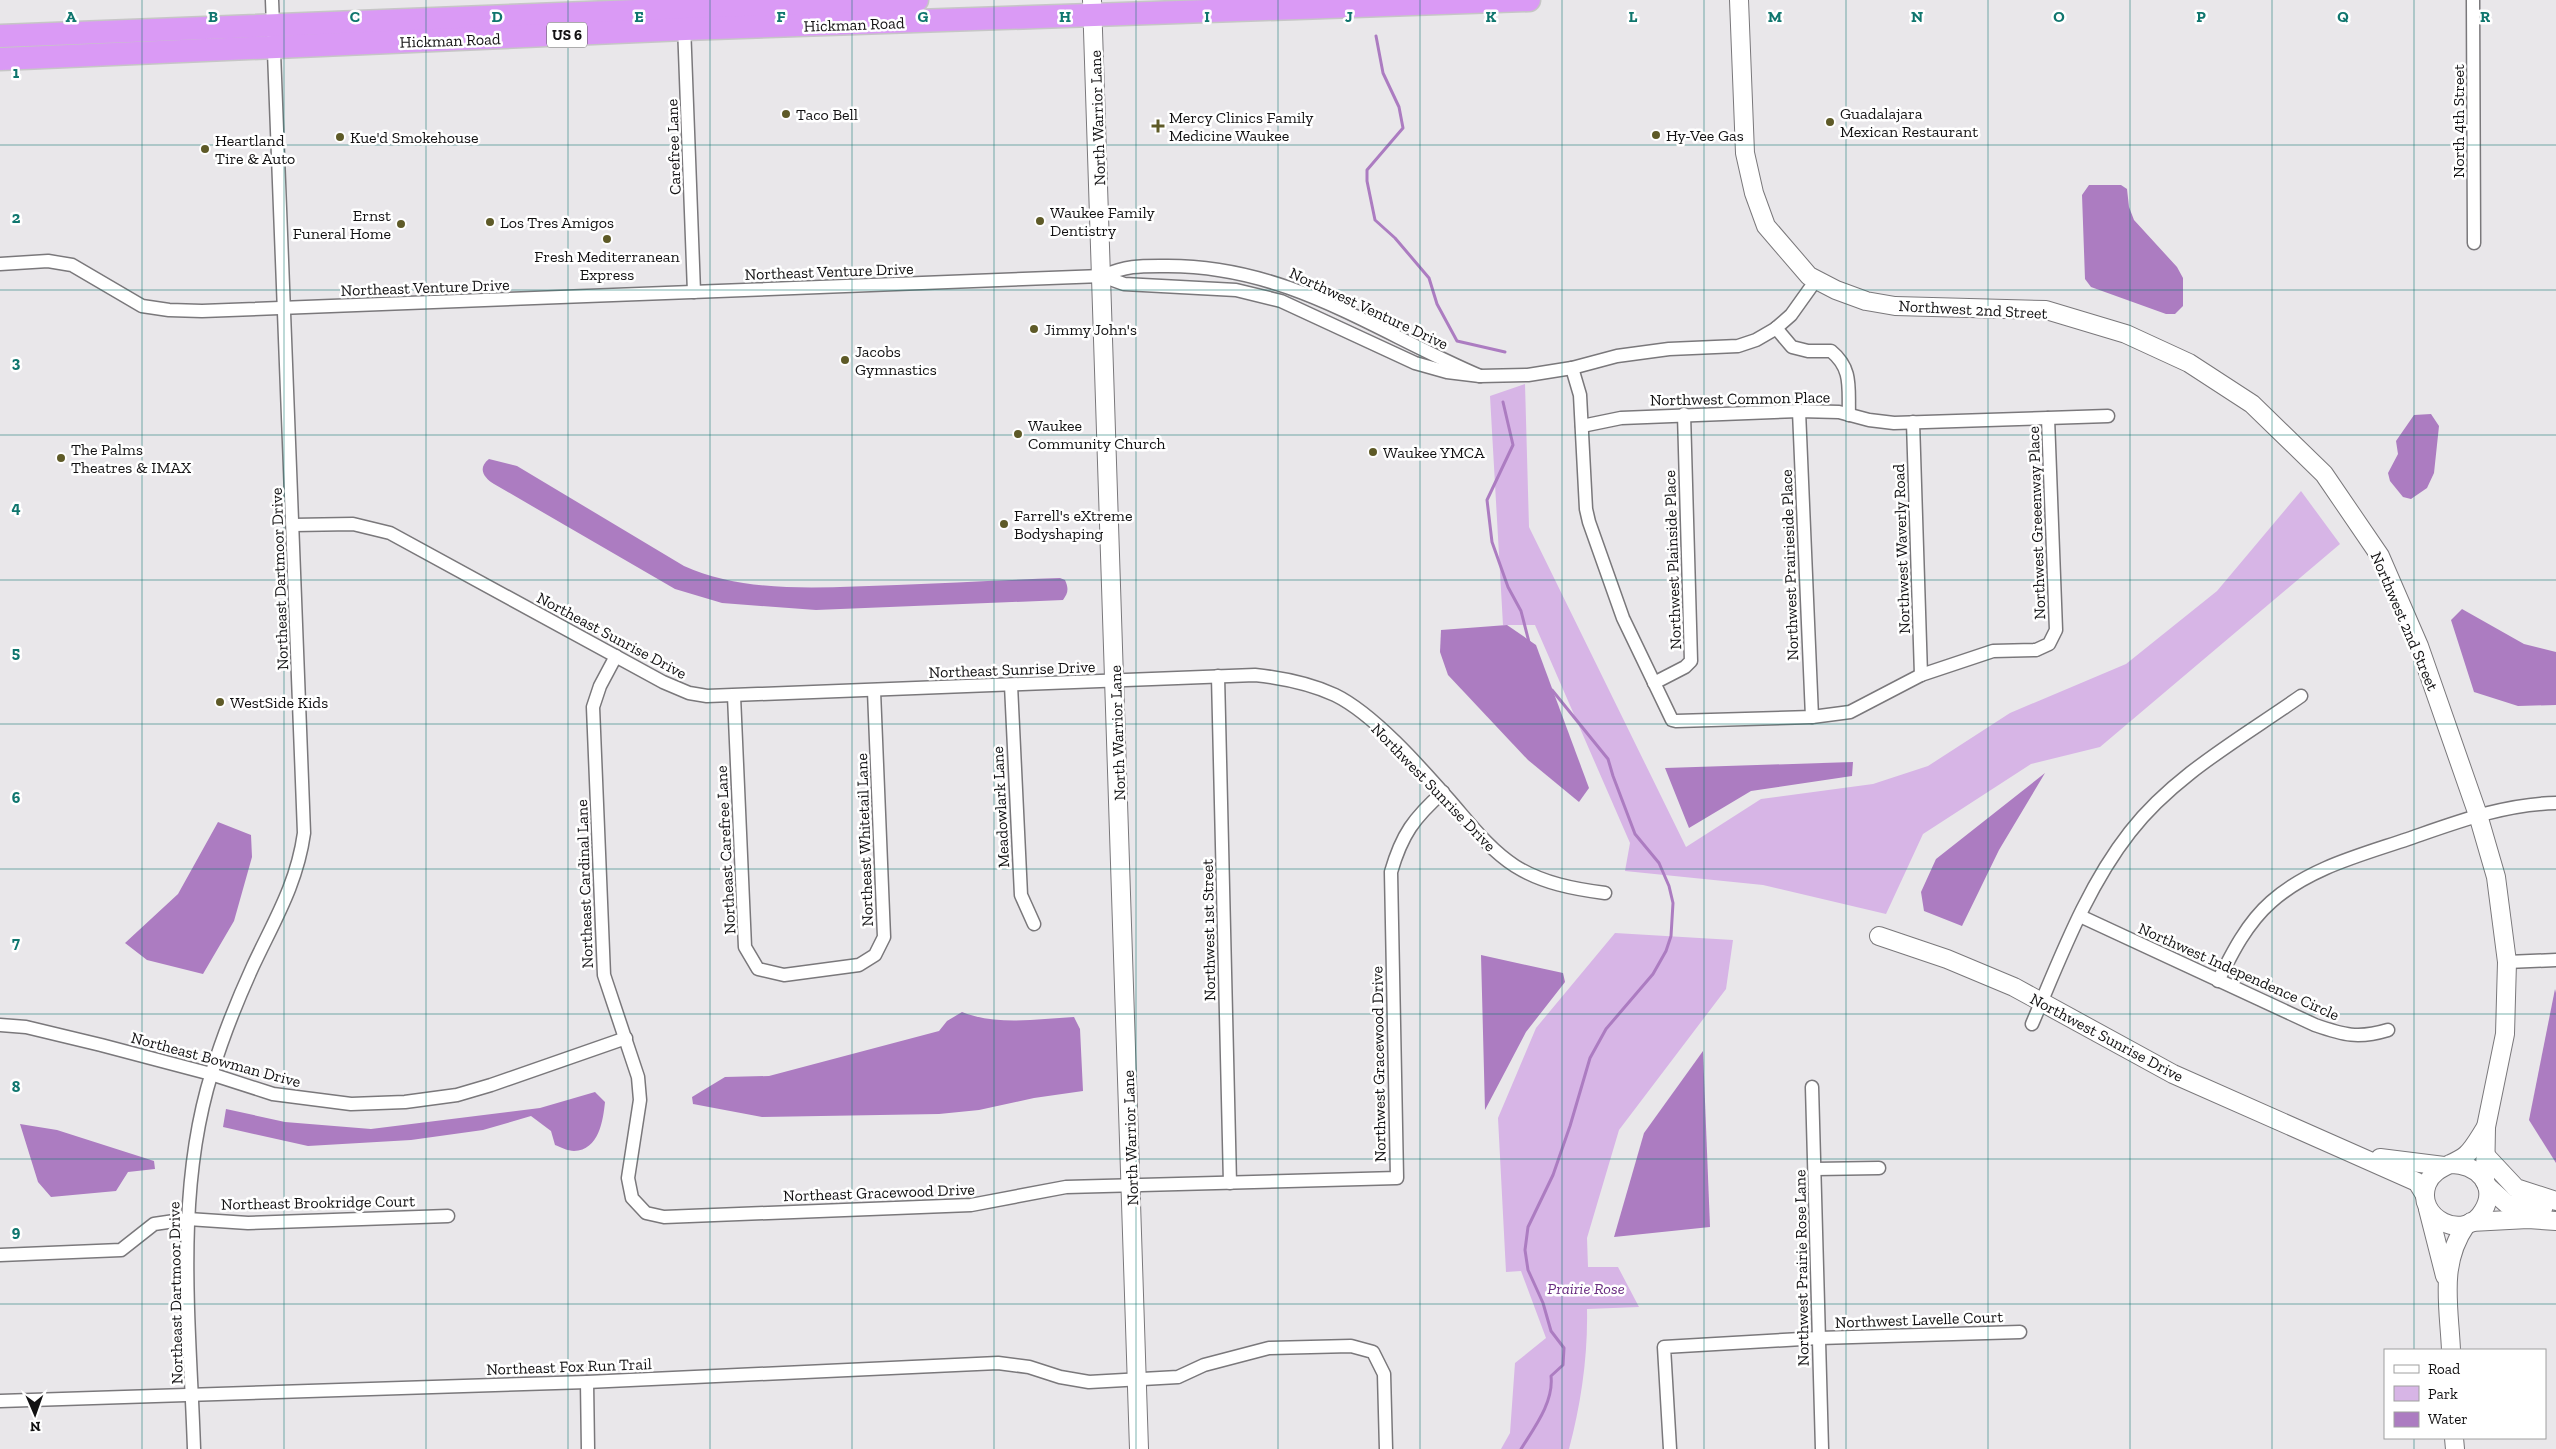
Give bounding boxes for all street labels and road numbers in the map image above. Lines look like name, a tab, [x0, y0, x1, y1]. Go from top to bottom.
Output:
street label: Hickman Road	[803, 13, 905, 36]
road number: US 6	[547, 22, 587, 48]
street label: Hickman Road	[399, 29, 501, 52]
street label: North Warrior Lane	[1086, 50, 1109, 186]
street label: North 4th Street	[2449, 64, 2468, 178]
street label: Carefree Lane	[662, 99, 685, 195]
street label: Northeast Venture Drive	[744, 259, 914, 284]
street label: Northwest Venture Drive	[1286, 263, 1451, 354]
street label: Northeast Venture Drive	[340, 275, 510, 300]
street label: Northwest 2nd Street	[1898, 296, 2048, 323]
street label: Northwest Common Place	[1650, 387, 1830, 410]
street label: Northwest Greeenway Place	[2024, 426, 2049, 620]
street label: Northwest Waverly Road	[1889, 463, 1914, 634]
street label: Northwest Prairieside Place	[1777, 469, 1802, 661]
street label: Northwest Plainside Place	[1660, 470, 1685, 650]
street label: Northeast Dartmoor Drive	[267, 487, 292, 671]
street label: Northwest 2nd Street	[2367, 549, 2442, 694]
street label: Northeast Sunrise Drive	[534, 588, 690, 683]
street label: Northeast Sunrise Drive	[928, 657, 1096, 682]
street label: North Warrior Lane	[1106, 665, 1129, 801]
street label: Northwest Sunrise Drive	[1367, 719, 1500, 855]
street label: Meadowlark Lane	[988, 746, 1013, 868]
street label: Northeast Whitetail Lane	[852, 753, 877, 927]
street label: Northeast Carefree Lane	[712, 765, 739, 935]
street label: Northeast Cardinal Lane	[572, 799, 597, 969]
street label: Northwest 1st Street	[1198, 859, 1219, 1001]
street label: Northwest Independence Circle	[2135, 918, 2342, 1024]
street label: Northwest Gracewood Drive	[1367, 966, 1390, 1162]
street label: Northwest Sunrise Drive	[2027, 989, 2187, 1086]
street label: Northeast Bowman Drive	[129, 1028, 303, 1091]
street label: North Warrior Lane	[1119, 1070, 1142, 1206]
street label: Northwest Prairie Rose Lane	[1790, 1169, 1813, 1367]
street label: Northeast Gracewood Drive	[783, 1180, 975, 1205]
street label: Northeast Brookridge Court	[221, 1191, 415, 1214]
street label: Northeast Dartmoor Drive	[164, 1201, 187, 1384]
street label: Northwest Lavelle Court	[1834, 1307, 2004, 1332]
street label: Northeast Fox Run Trail	[486, 1354, 652, 1379]

